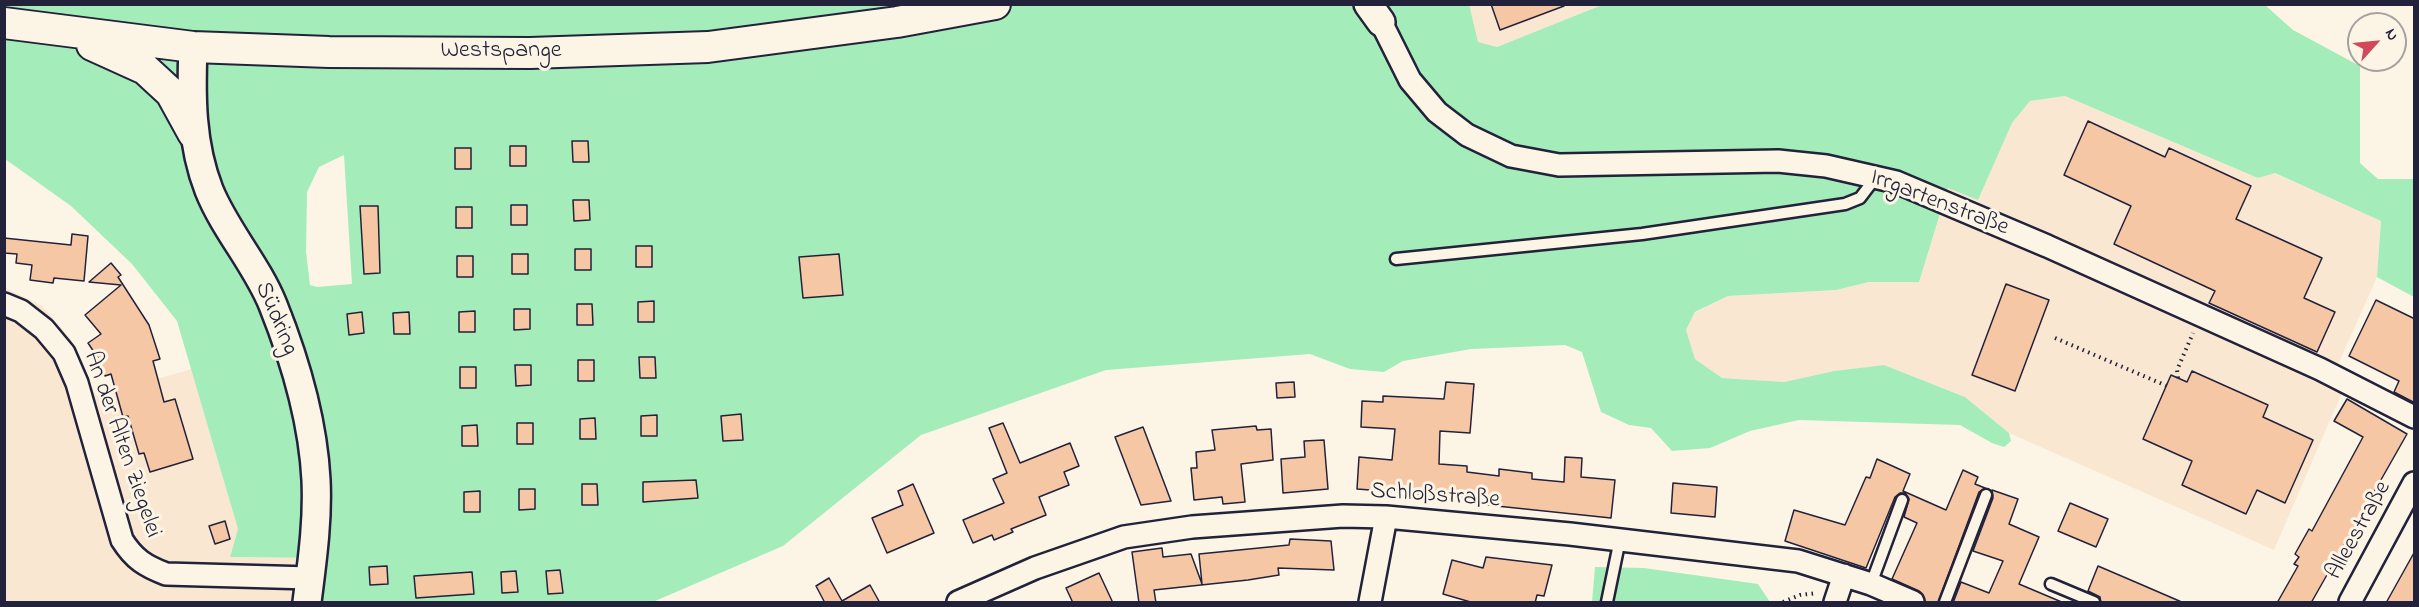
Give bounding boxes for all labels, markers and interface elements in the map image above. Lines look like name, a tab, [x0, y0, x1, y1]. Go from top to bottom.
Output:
north arrow	[2347, 12, 2407, 72]
text: N	[2378, 24, 2404, 45]
street label: Westspange	[440, 38, 562, 66]
street label: Irrgartenstraße	[1866, 164, 2012, 244]
street label: Südring	[247, 278, 303, 360]
street label: An der Alten Ziegelei	[76, 348, 166, 542]
street label: Alleestraße	[2321, 477, 2399, 585]
street label: Schloßstraße	[1369, 478, 1501, 516]

